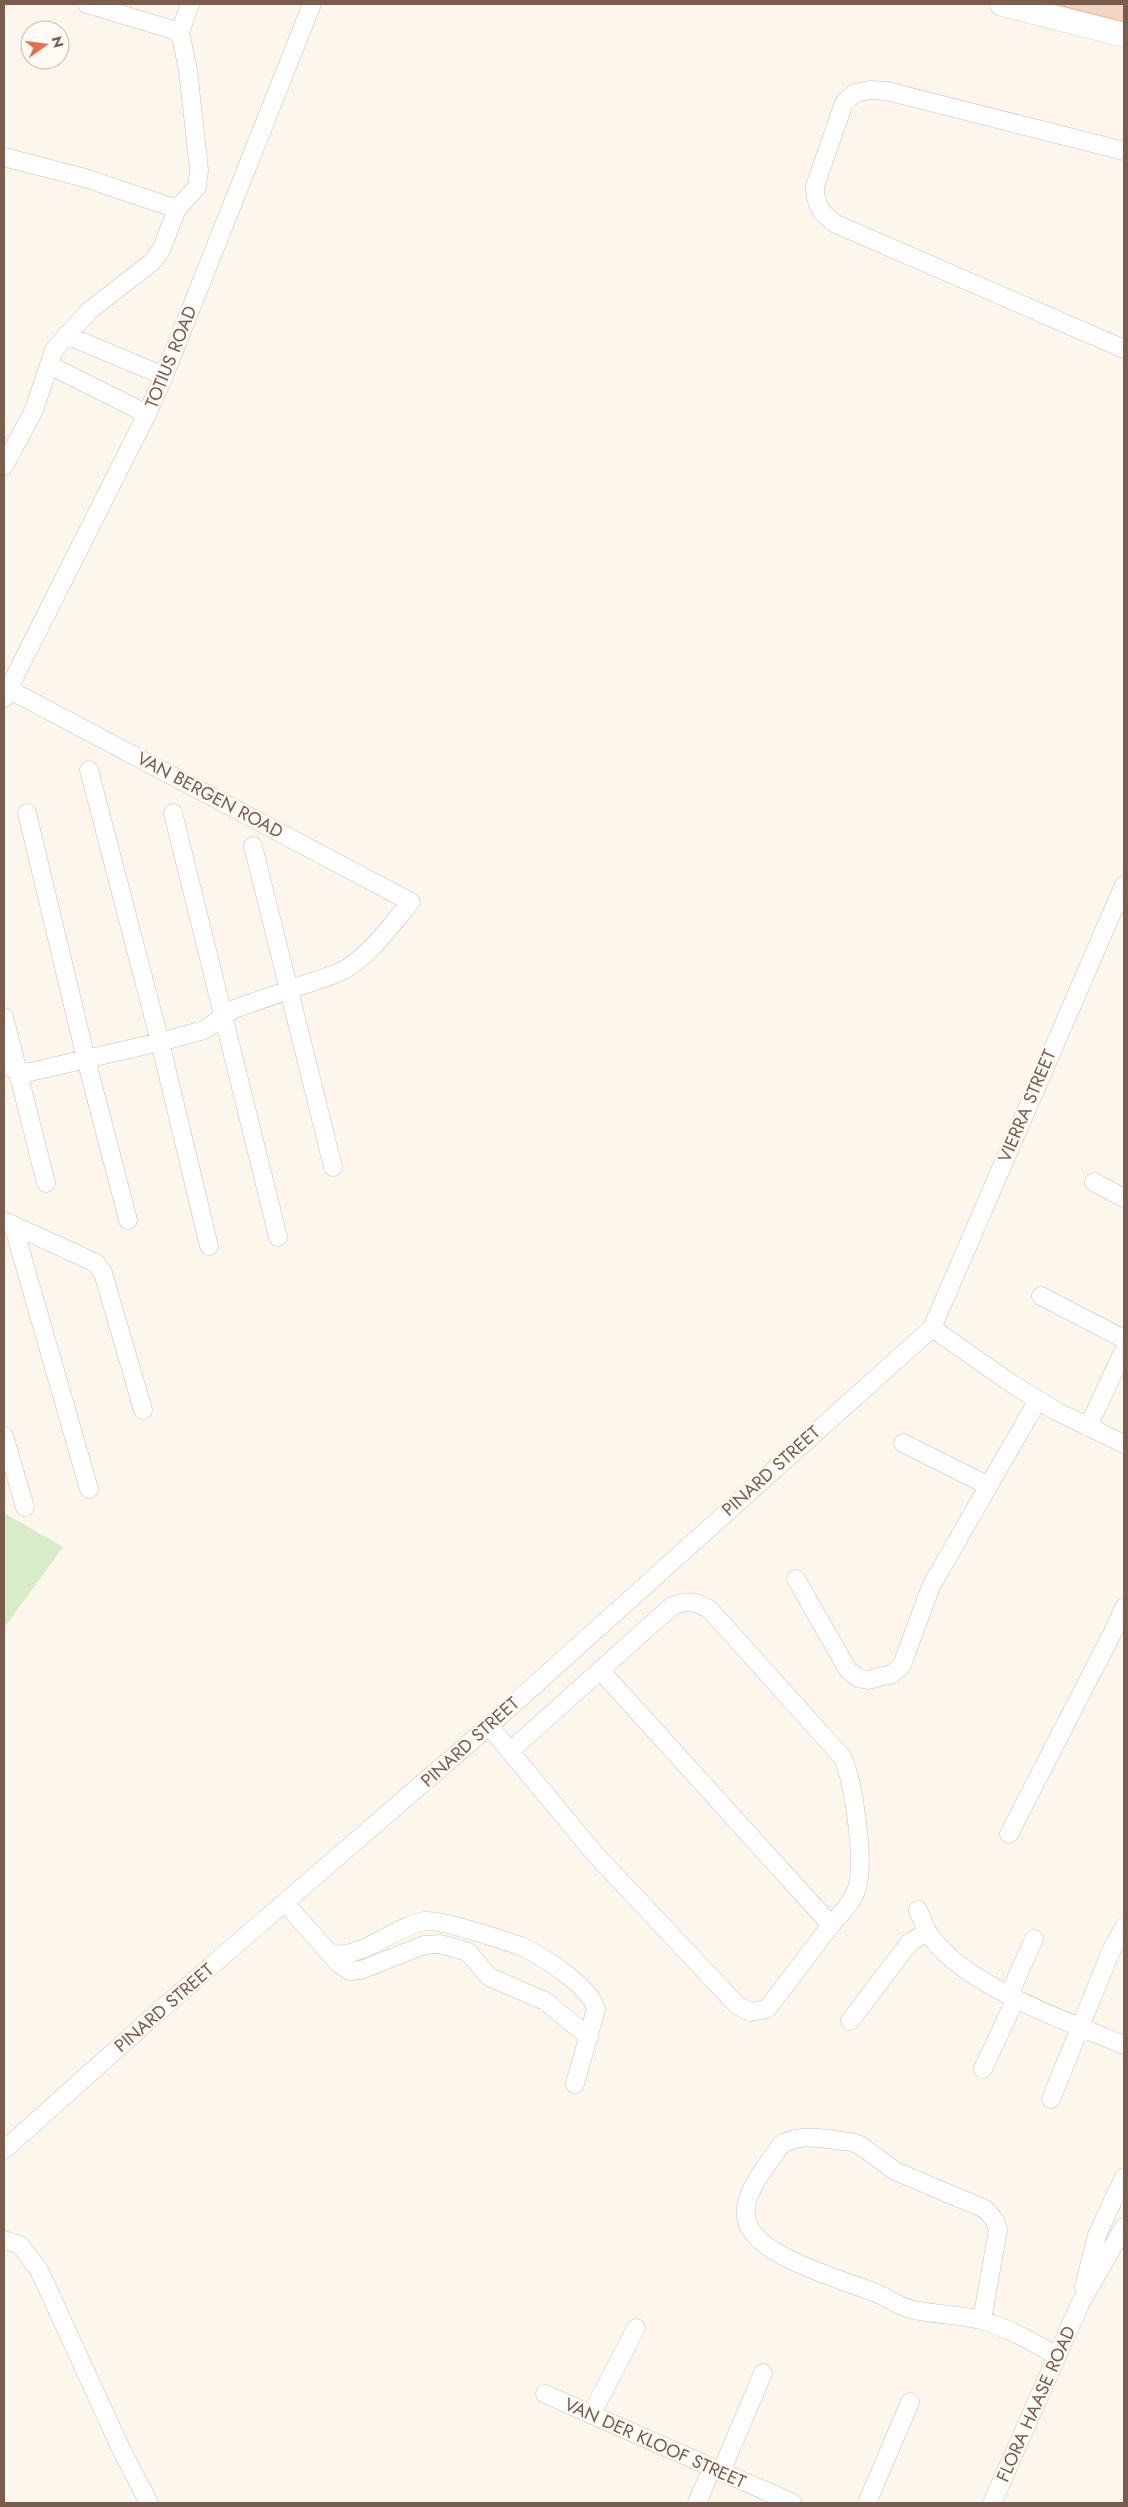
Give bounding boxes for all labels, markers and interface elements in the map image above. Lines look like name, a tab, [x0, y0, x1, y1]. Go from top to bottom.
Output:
north arrow	[20, 20, 70, 70]
text: N	[47, 34, 69, 50]
street label: TOTIUS ROAD	[139, 302, 203, 412]
street label: VAN BERGEN ROAD	[132, 745, 288, 845]
street label: VIERRA STREET	[992, 1045, 1063, 1166]
street label: PINARD STREET	[716, 1419, 826, 1522]
street label: PINARD STREET	[415, 1690, 525, 1793]
street label: PINARD STREET	[109, 1957, 220, 2059]
street label: FLORA HAASE ROAD	[990, 2322, 1082, 2486]
street label: VAN DER KLOOF STREET	[560, 2391, 750, 2495]

